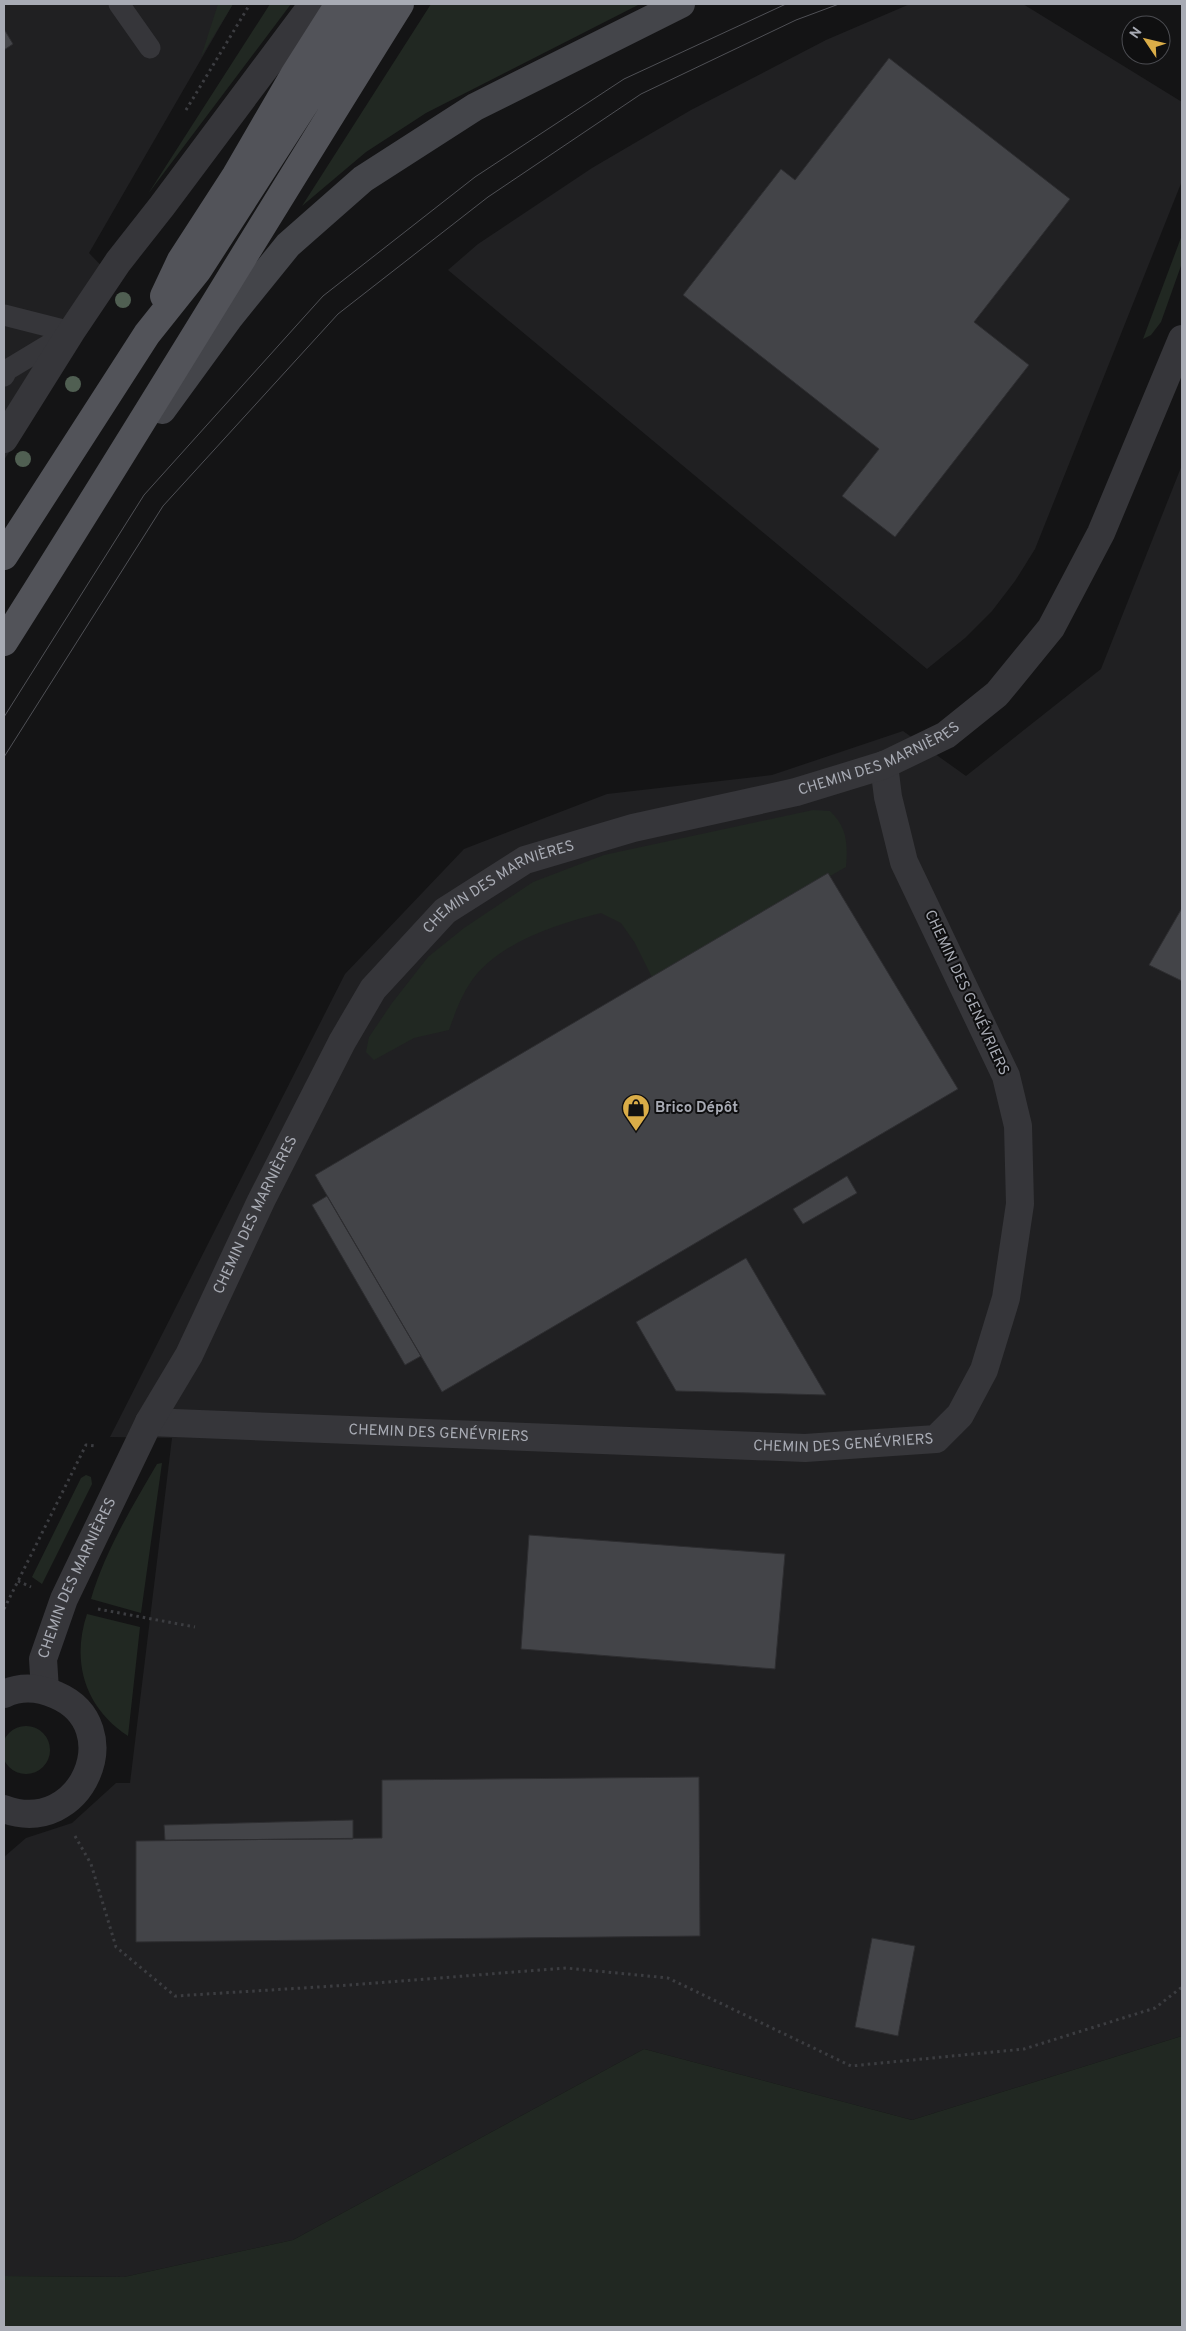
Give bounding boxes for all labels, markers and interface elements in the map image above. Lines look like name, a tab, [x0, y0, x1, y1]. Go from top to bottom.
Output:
north arrow	[1121, 15, 1171, 65]
text: N	[1127, 24, 1146, 42]
street label: CHEMIN DES MARNIÈRES	[796, 718, 964, 800]
street label: CHEMIN DES MARNIÈRES	[419, 836, 577, 938]
street label: CHEMIN DES GENÉVRIERS	[919, 907, 1014, 1079]
shop icon: Brico Dépôt	[621, 1093, 651, 1132]
place label: Brico Dépôt	[655, 1099, 738, 1118]
street label: CHEMIN DES MARNIÈRES	[209, 1133, 302, 1297]
street label: CHEMIN DES GENÉVRIERS	[348, 1420, 529, 1447]
street label: CHEMIN DES GENÉVRIERS	[753, 1430, 934, 1458]
street label: CHEMIN DES MARNIÈRES	[34, 1495, 121, 1661]

